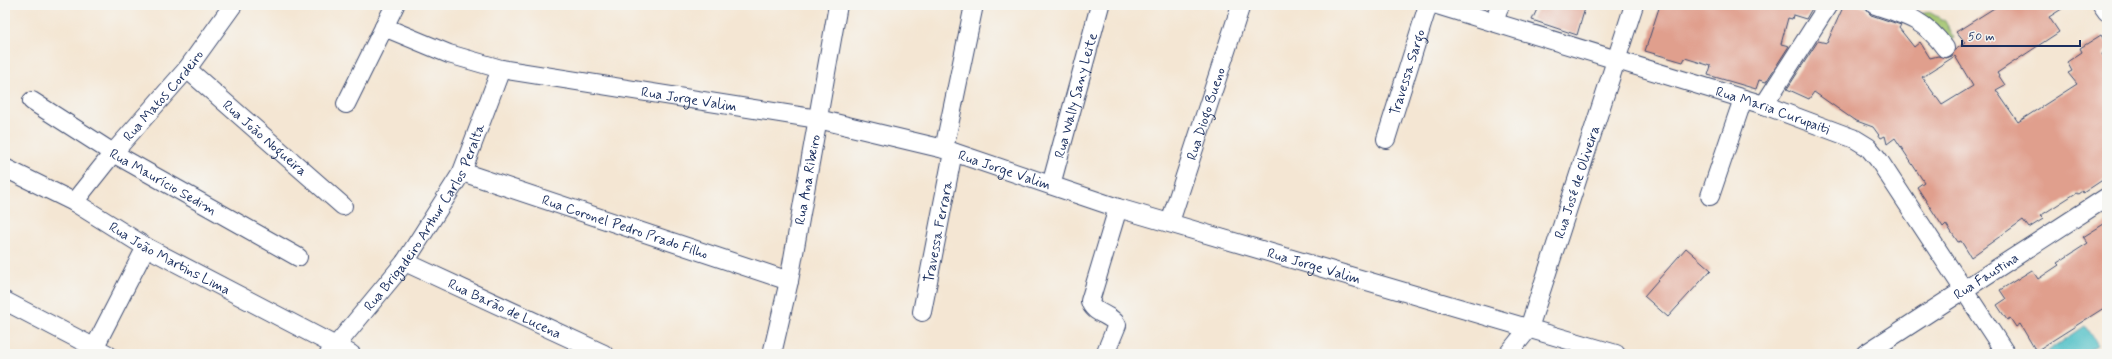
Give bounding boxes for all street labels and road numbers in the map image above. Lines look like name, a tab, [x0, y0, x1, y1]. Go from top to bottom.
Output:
street label: Travessa Sargo	[1386, 27, 1430, 118]
street label: Rua Wally Sany Leite	[1051, 31, 1102, 160]
street label: Rua Matos Cordeiro	[120, 47, 208, 145]
street label: Rua Diogo Bueno	[1183, 65, 1230, 163]
street label: Rua Jorge Valim	[640, 83, 738, 116]
street label: Rua Maria Curupaiti	[1713, 83, 1832, 139]
street label: Rua João Nogueira	[218, 96, 310, 180]
street label: Rua Brigadeiro Arthur Carlos Peralta	[360, 121, 490, 315]
street label: Rua José de Oliveira	[1551, 123, 1604, 241]
street label: Rua Ana Ribeiro	[791, 133, 825, 226]
street label: Rua Maurício Sedim	[106, 145, 220, 220]
street label: Rua Jorge Valim	[956, 146, 1053, 195]
street label: Travessa Ferrara	[920, 179, 957, 284]
street label: Rua Coronel Pedro Prado Filho	[539, 191, 710, 263]
street label: Rua João Martins Lima	[105, 218, 233, 299]
street label: Rua Jorge Valim	[1265, 244, 1363, 289]
street label: Rua Faustina	[1950, 249, 2022, 304]
street label: Rua Barão de Lucena	[445, 275, 564, 343]

